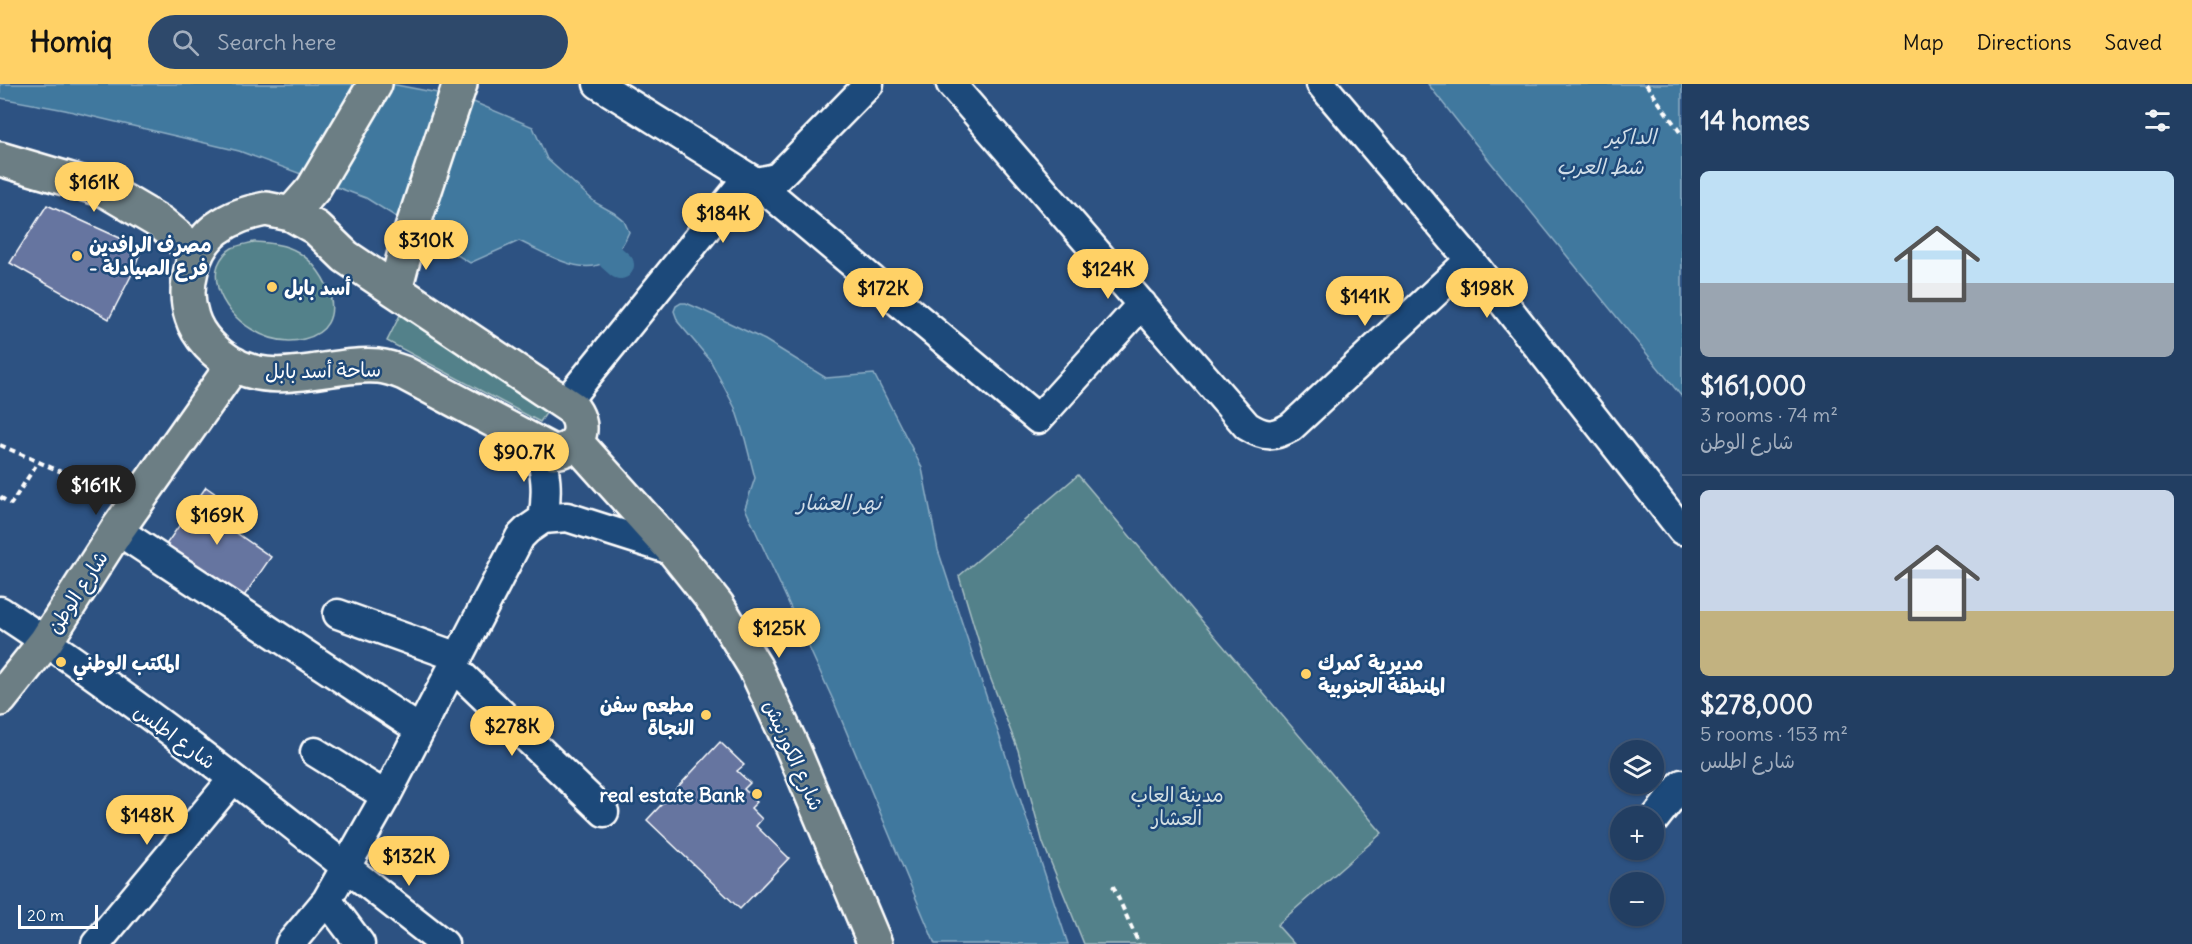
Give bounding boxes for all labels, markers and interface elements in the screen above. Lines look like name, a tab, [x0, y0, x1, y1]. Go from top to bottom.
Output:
search box	[148, 15, 568, 69]
text: Homiq	[30, 24, 112, 60]
icon: search	[169, 26, 202, 59]
text: Search here	[217, 28, 336, 56]
text: Map	[1903, 29, 1944, 56]
text: Directions	[1977, 29, 2071, 56]
text: Saved	[2104, 29, 2162, 56]
text: 14 homes	[1700, 104, 1810, 137]
icon: filters	[2141, 104, 2174, 137]
water label: الداكير	[1603, 123, 1659, 150]
water label: شط العرب	[1557, 153, 1644, 180]
pin: $161K	[52, 162, 136, 213]
text: $161K	[69, 169, 119, 194]
pin: $184K	[681, 193, 765, 244]
text: $184K	[696, 200, 750, 225]
icon: home	[1883, 210, 1991, 318]
pin: $310K	[384, 220, 468, 271]
text: $310K	[398, 227, 454, 252]
place label: مصرف الرافدين - فرع الصيادلة	[89, 232, 212, 282]
marker: مصرف الرافدين - فرع الصيادلة	[70, 249, 84, 263]
pin: $124K	[1066, 249, 1150, 300]
text: $124K	[1081, 256, 1135, 281]
pin: $172K	[841, 268, 925, 319]
pin: $198K	[1445, 268, 1529, 319]
place label: أسد بابل	[284, 275, 351, 301]
text: $172K	[857, 275, 909, 300]
text: $198K	[1460, 275, 1514, 300]
pin: $141K	[1323, 276, 1407, 327]
marker: أسد بابل	[265, 280, 279, 294]
text: $141K	[1340, 283, 1390, 308]
street label: ساحة أسد بابل	[265, 356, 381, 384]
text: $161,000	[1700, 369, 1806, 402]
text: 3 rooms · 74 m²	[1700, 402, 1838, 427]
text: شارع الوطن	[1700, 429, 1793, 454]
pin: $90.7K	[475, 432, 573, 483]
text: $90.7K	[493, 439, 555, 464]
pin: $161K	[54, 465, 138, 516]
text: $161K	[71, 472, 121, 497]
water label: نهر العشار	[794, 489, 883, 516]
pin: $169K	[175, 495, 259, 546]
text: $169K	[190, 502, 244, 527]
icon: home	[1883, 529, 1991, 637]
street label: شارع الوطن	[41, 546, 115, 639]
pin: $125K	[737, 608, 821, 659]
text: $125K	[752, 615, 806, 640]
place label: المكتب الوطني	[73, 650, 180, 681]
place label: مديرية كمرك المنطقة الجنوبية	[1318, 650, 1445, 699]
marker: المكتب الوطني	[54, 655, 68, 669]
marker: مديرية كمرك المنطقة الجنوبية	[1299, 667, 1313, 681]
text: $278,000	[1700, 688, 1813, 721]
place label: مطعم سفن النجاة	[600, 692, 694, 740]
street label: شارع الكورنيش	[757, 696, 829, 815]
street label: شارع اطلس	[128, 698, 221, 776]
pin: $278K	[470, 706, 554, 757]
marker: مطعم سفن النجاة	[699, 708, 713, 722]
text: $278K	[484, 713, 540, 738]
text: 5 rooms · 153 m²	[1700, 721, 1848, 746]
map controls	[1610, 740, 1664, 926]
button: layers	[1610, 740, 1664, 794]
text: شارع اطلس	[1700, 748, 1795, 773]
place label: real estate Bank	[600, 782, 745, 807]
park label: مدينة العاب العشار	[1130, 782, 1224, 830]
marker: real estate Bank	[750, 787, 764, 801]
pin: $148K	[105, 795, 189, 846]
text: $148K	[120, 802, 174, 827]
button: +	[1610, 806, 1664, 860]
pin: $132K	[367, 836, 451, 887]
text: $132K	[382, 843, 436, 868]
button: −	[1610, 872, 1664, 926]
scale bar	[18, 902, 98, 930]
text: 20 m	[27, 905, 64, 925]

